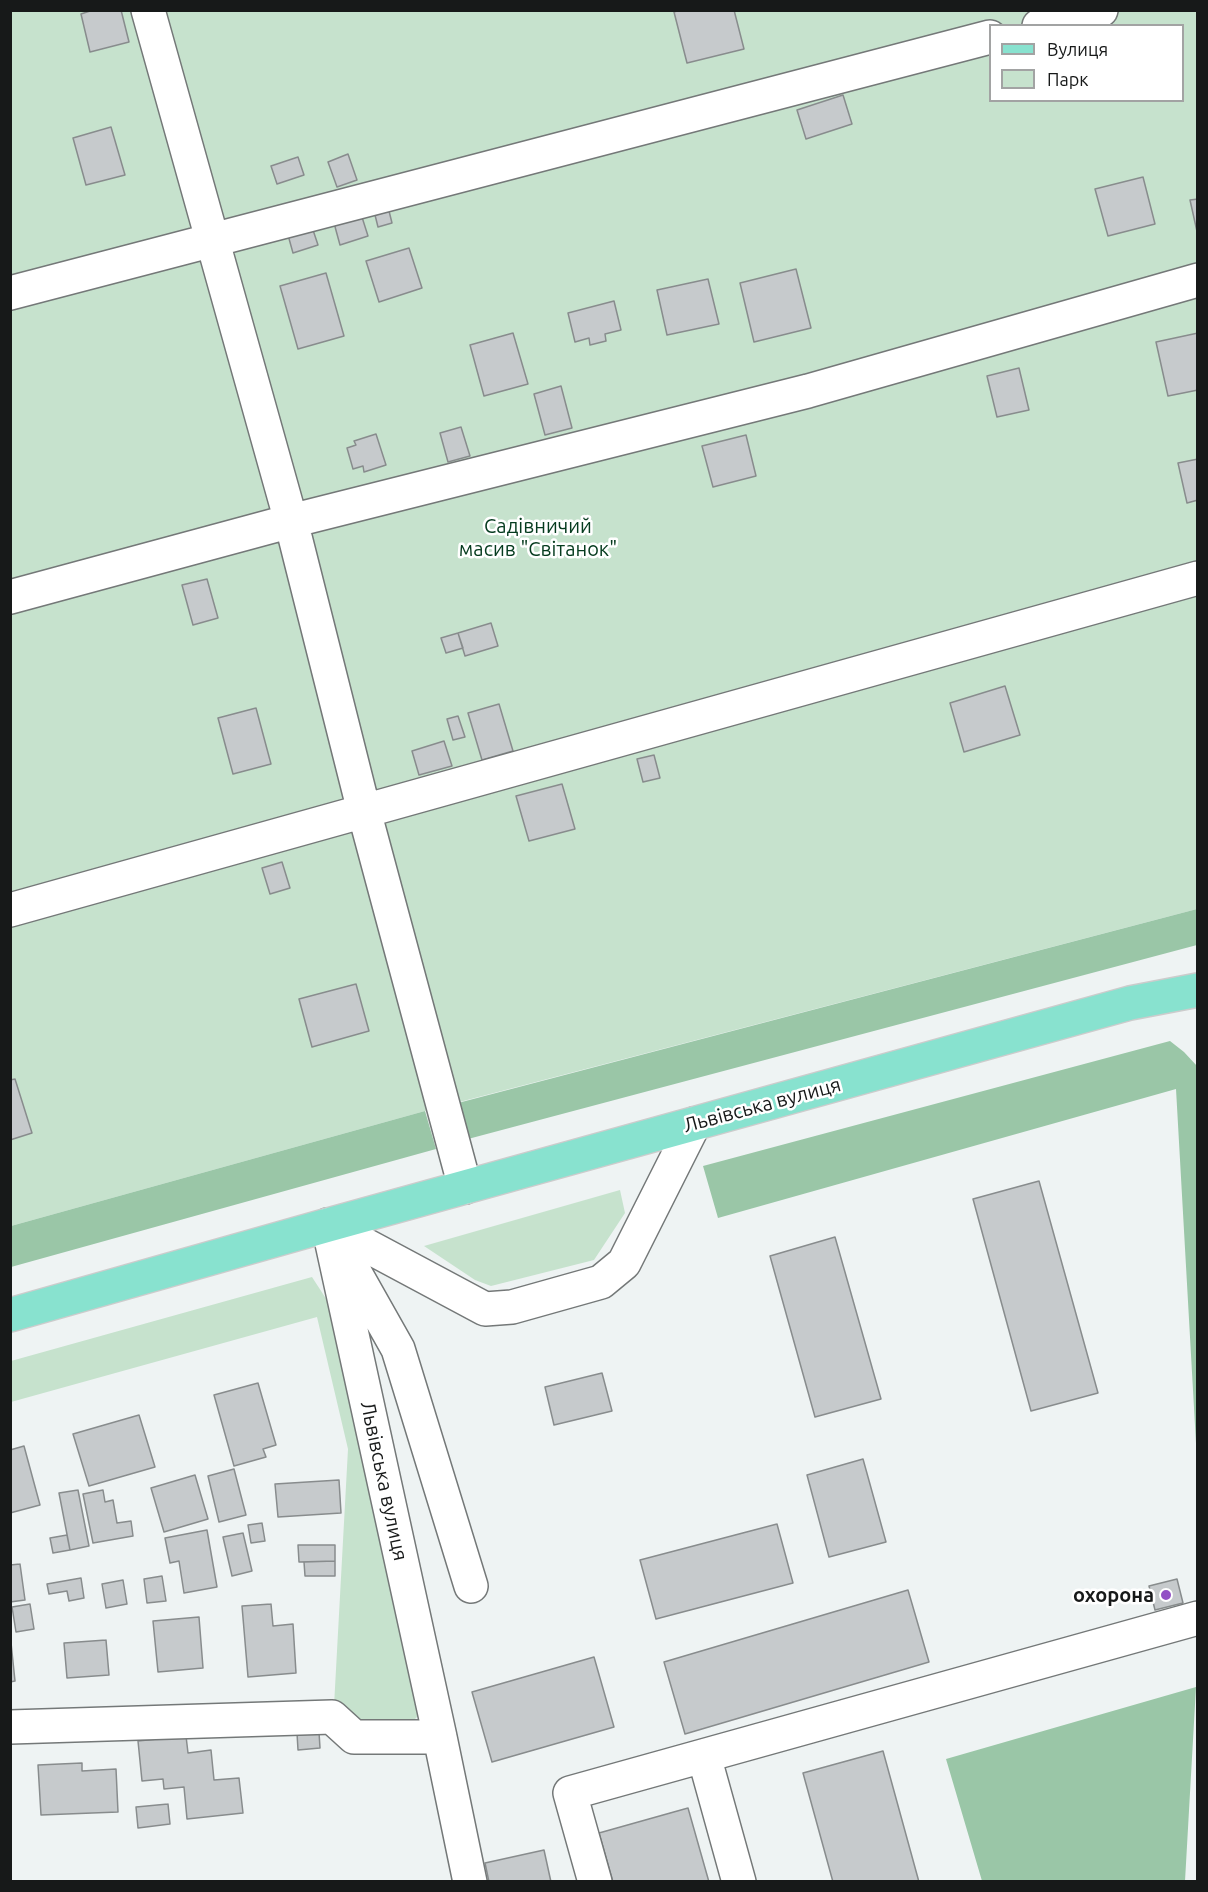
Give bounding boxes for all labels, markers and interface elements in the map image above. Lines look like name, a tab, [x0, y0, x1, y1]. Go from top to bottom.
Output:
legend	[989, 24, 1184, 102]
text: Вулиця	[1047, 39, 1108, 59]
text: Парк	[1047, 69, 1088, 89]
park label: Садівничий масив "Світанок"	[459, 514, 617, 561]
street label: Львівська вулиця	[681, 1072, 843, 1138]
street label: Львівська вулиця	[355, 1399, 413, 1563]
place label: охорона	[1073, 1583, 1154, 1607]
marker: охорона	[1159, 1588, 1173, 1602]

